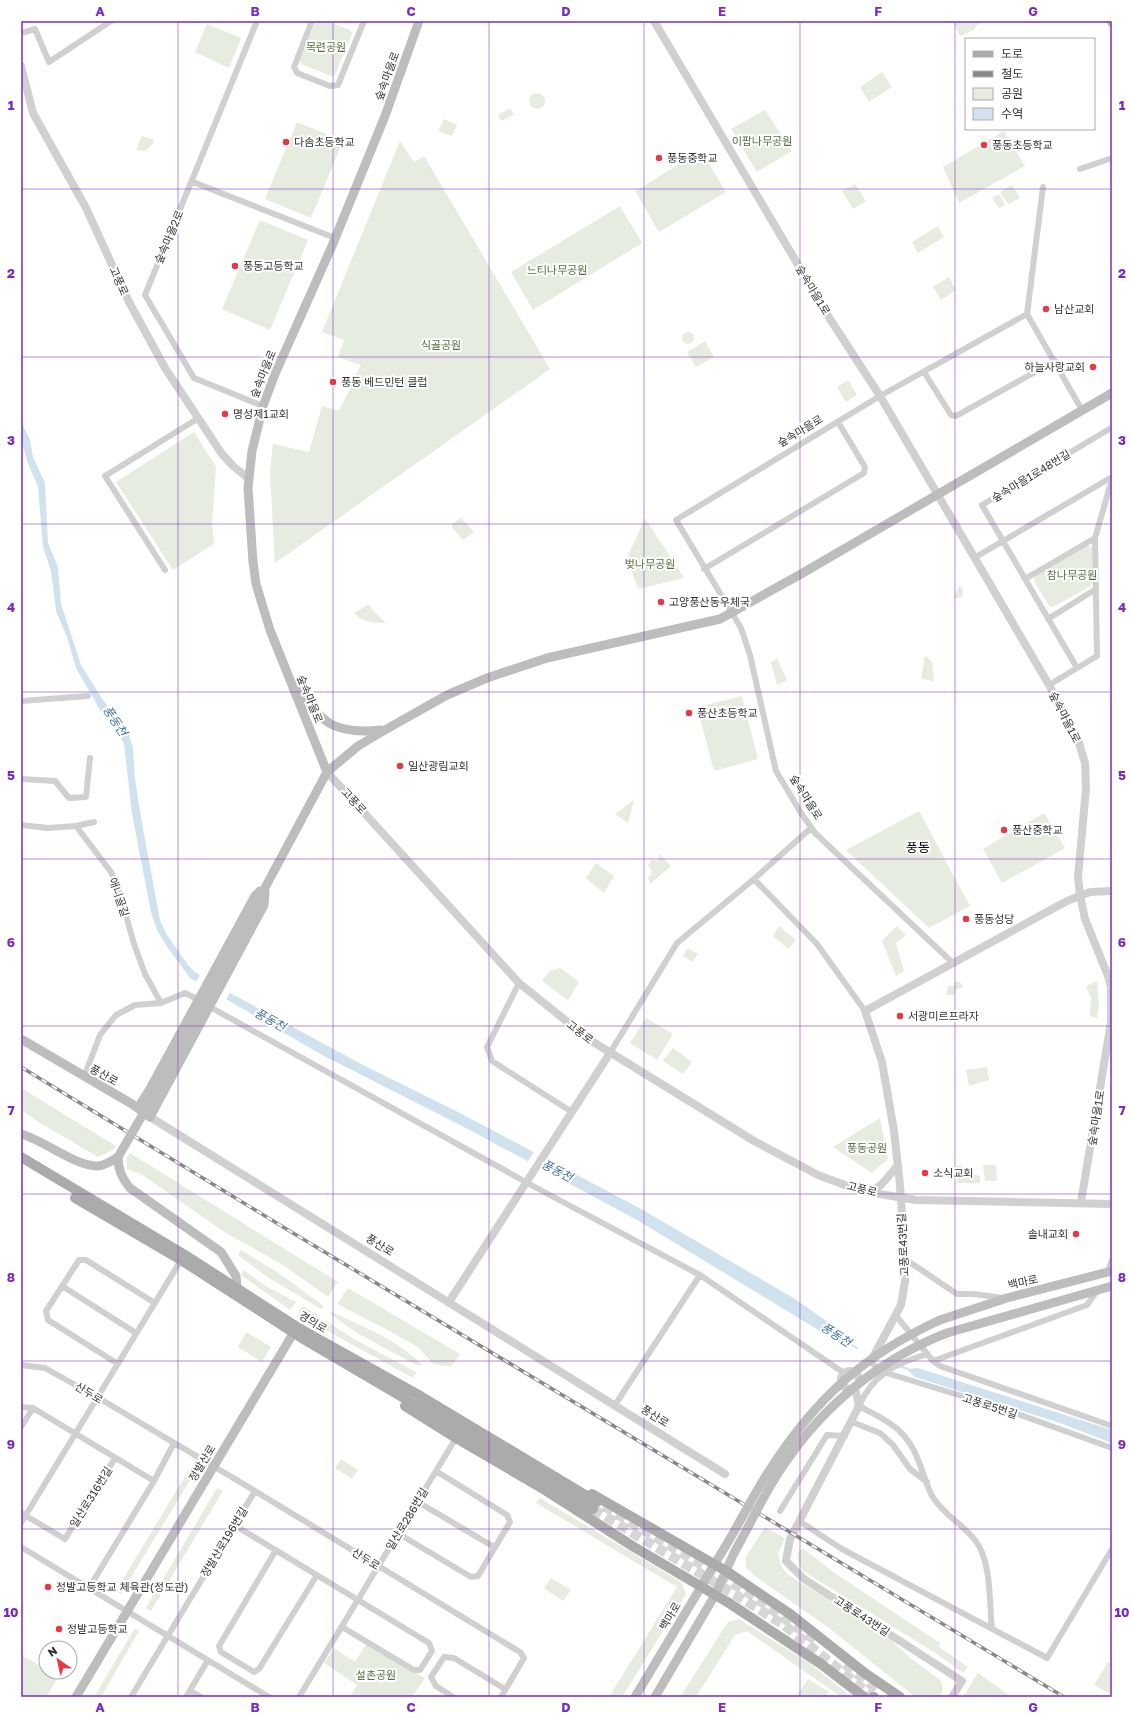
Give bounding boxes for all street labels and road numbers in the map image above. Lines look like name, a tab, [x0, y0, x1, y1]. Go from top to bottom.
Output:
street label: 숲속마을로	[372, 50, 401, 102]
street label: 숲속마을2로	[151, 208, 186, 266]
street label: 숲속마을1로	[793, 262, 833, 317]
street label: 고풍로	[107, 264, 132, 297]
street label: 숲속마을로	[247, 348, 278, 400]
street label: 숲속마을로	[775, 412, 825, 449]
street label: 숲속마을1로48번길	[989, 447, 1072, 504]
street label: 숲속마을로	[295, 673, 326, 725]
street label: 숲속마을1로	[1047, 689, 1084, 745]
street label: 숲속마을로	[788, 772, 825, 822]
street label: 고풍로	[339, 785, 369, 816]
street label: 애니골길	[107, 876, 132, 918]
street label: 고풍로	[564, 1017, 596, 1046]
street label: 풍산로	[88, 1062, 121, 1088]
street label: 숲속마을1로	[1085, 1089, 1106, 1147]
street label: 고풍로	[846, 1179, 878, 1198]
street label: 고풍로43번길	[894, 1213, 911, 1277]
street label: 풍산로	[364, 1231, 397, 1258]
street label: 백마로	[1007, 1272, 1039, 1291]
street label: 경의로	[297, 1308, 330, 1335]
street label: 산두로	[73, 1379, 106, 1406]
street label: 고풍로5번길	[961, 1391, 1019, 1421]
street label: 풍산로	[639, 1402, 672, 1429]
street label: 정발산로	[186, 1442, 218, 1483]
street label: 일산로316번길	[67, 1464, 114, 1529]
street label: 일산로286번길	[383, 1485, 430, 1552]
street label: 정발산로196번길	[198, 1504, 250, 1579]
street label: 산두로	[350, 1545, 383, 1572]
street label: 고풍로43번길	[832, 1593, 893, 1638]
street label: 백마로	[656, 1599, 683, 1632]

